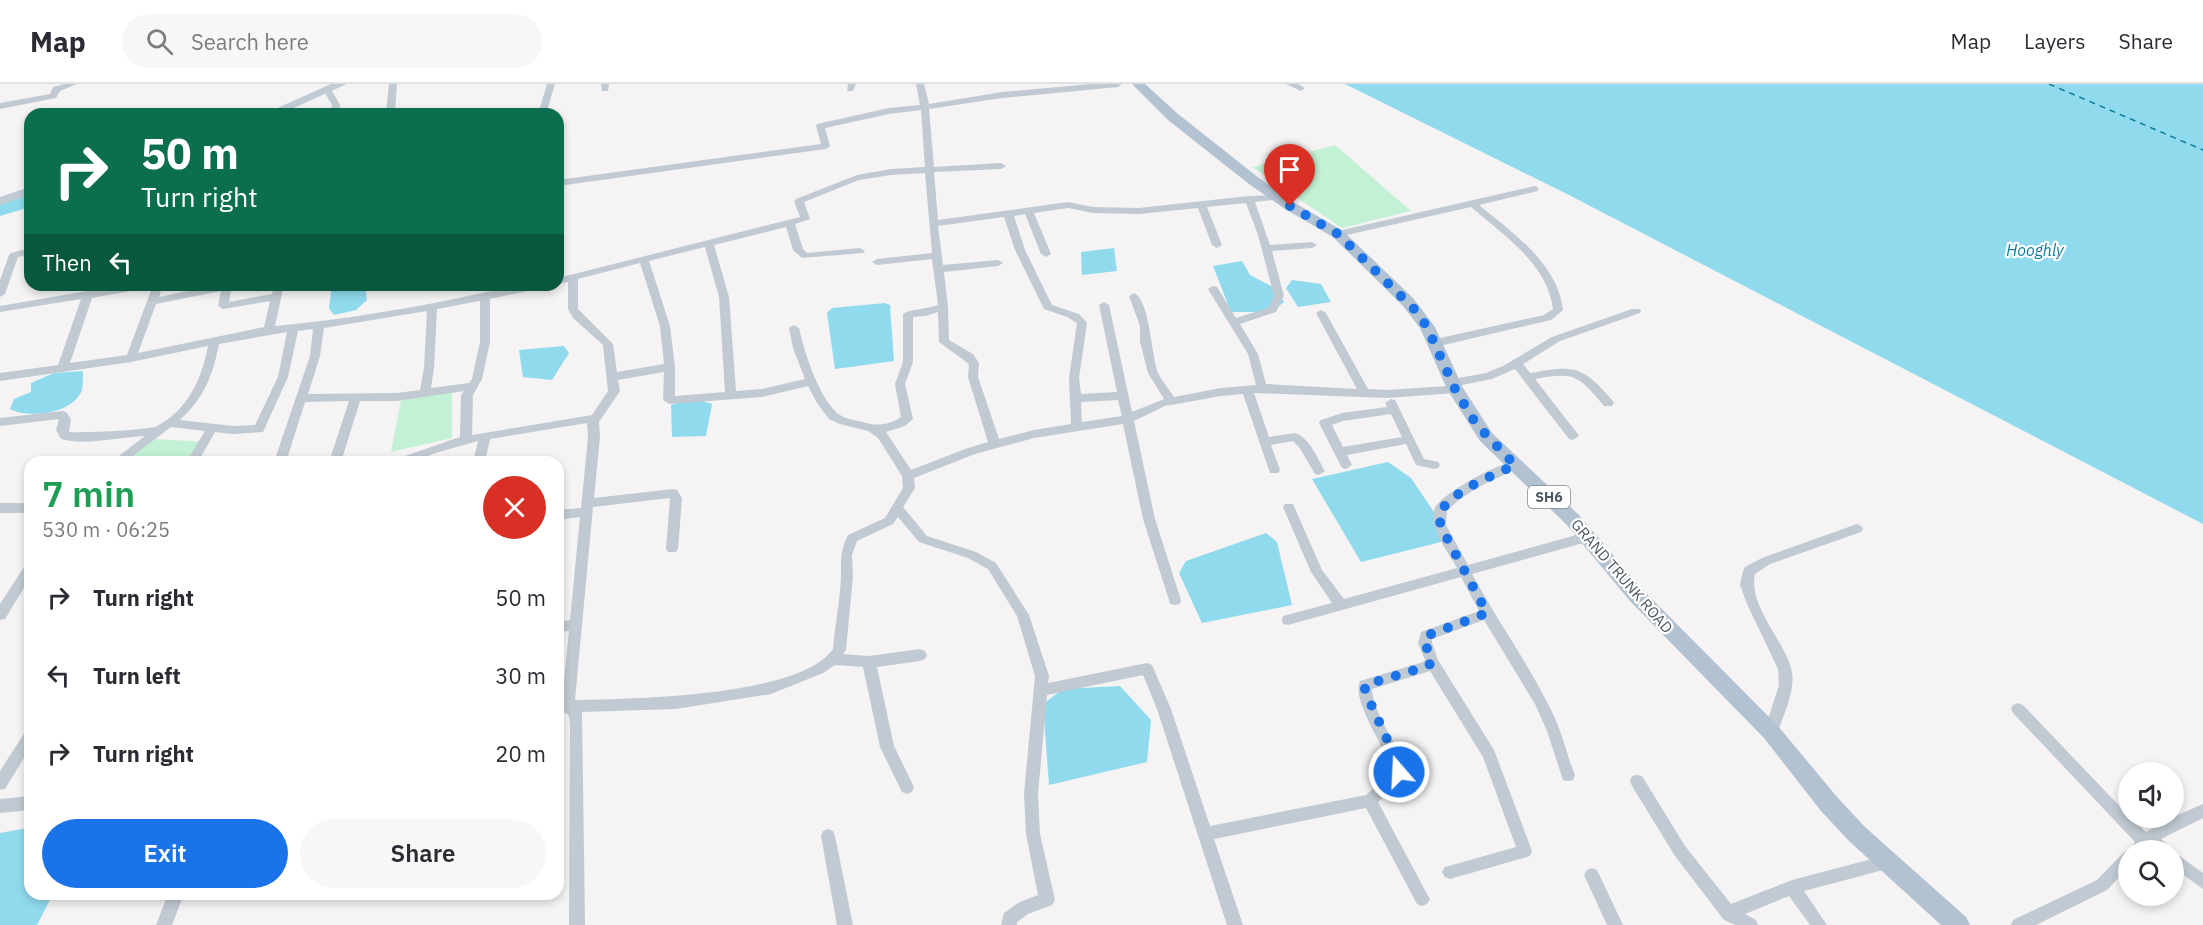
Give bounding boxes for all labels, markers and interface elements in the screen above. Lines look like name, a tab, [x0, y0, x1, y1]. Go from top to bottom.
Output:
search box	[122, 14, 542, 68]
text: Map	[30, 23, 86, 60]
icon: search	[143, 25, 176, 58]
text: Search here	[191, 27, 309, 56]
text: Map	[1951, 27, 1991, 55]
text: Layers	[2024, 27, 2086, 55]
text: Share	[2119, 27, 2173, 55]
text: 50 m	[141, 126, 239, 181]
icon: right	[42, 132, 120, 210]
pin	[1264, 144, 1315, 206]
icon: arrive	[1273, 153, 1306, 186]
text: Turn right	[141, 179, 258, 214]
water label: Hooghly	[2006, 240, 2065, 260]
icon: left	[104, 246, 137, 279]
text: Then	[42, 248, 92, 277]
text: 7 min	[42, 470, 135, 517]
button: close	[483, 476, 546, 539]
road number: SH6	[1528, 486, 1570, 508]
street label: GRAND TRUNK ROAD	[1567, 515, 1677, 637]
text: 530 m · 06:25	[42, 516, 170, 543]
icon: right	[42, 581, 75, 614]
text: Turn right	[93, 583, 194, 612]
text: 50 m	[495, 583, 546, 612]
icon: left	[42, 659, 75, 692]
text: Turn left	[93, 661, 181, 690]
text: 30 m	[495, 661, 546, 690]
icon: right	[42, 737, 75, 770]
text: Turn right	[93, 739, 194, 768]
text: 20 m	[495, 739, 546, 768]
position arrow	[1367, 740, 1431, 804]
map controls	[2118, 762, 2184, 906]
button: sound	[2118, 762, 2184, 828]
button: Exit	[42, 819, 288, 888]
button: Share	[300, 819, 546, 888]
button: search	[2118, 840, 2184, 906]

